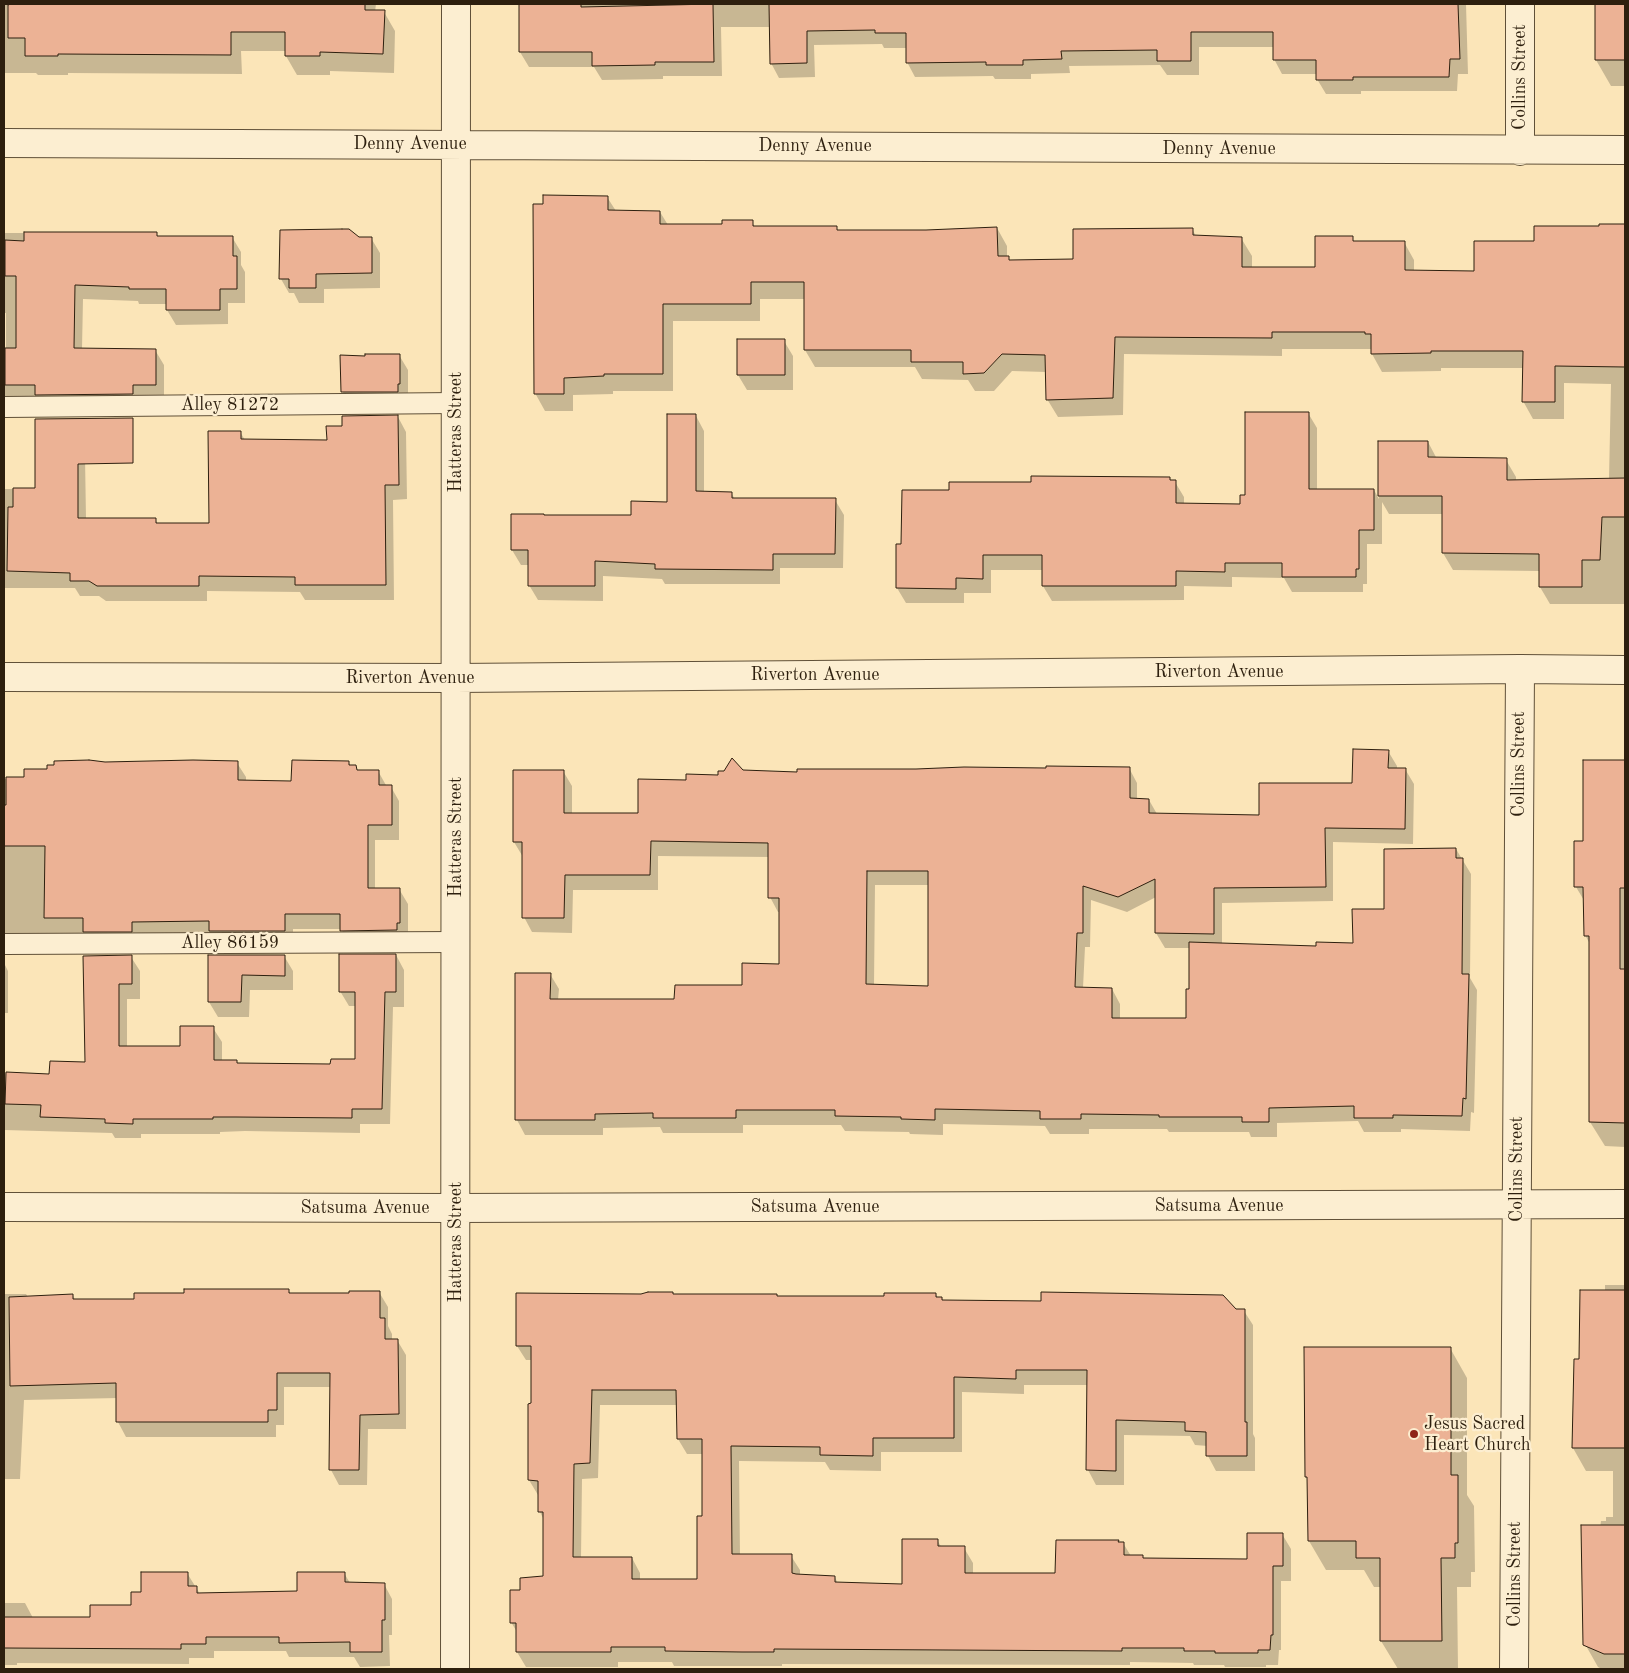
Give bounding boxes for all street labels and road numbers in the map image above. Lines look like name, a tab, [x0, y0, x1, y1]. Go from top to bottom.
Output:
street label: Collins Street	[1509, 24, 1531, 130]
street label: Denny Avenue	[353, 133, 467, 155]
street label: Denny Avenue	[758, 135, 872, 157]
street label: Denny Avenue	[1162, 138, 1276, 160]
street label: Hatteras Street	[445, 372, 467, 492]
street label: Alley 81272	[181, 394, 279, 416]
street label: Riverton Avenue	[1154, 661, 1284, 683]
street label: Riverton Avenue	[750, 664, 880, 686]
street label: Riverton Avenue	[345, 667, 475, 689]
street label: Collins Street	[1508, 711, 1530, 817]
street label: Hatteras Street	[445, 777, 467, 897]
street label: Alley 86159	[181, 932, 279, 954]
street label: Collins Street	[1506, 1116, 1528, 1222]
street label: Hatteras Street	[445, 1182, 467, 1302]
street label: Satsuma Avenue	[1154, 1195, 1284, 1217]
street label: Satsuma Avenue	[750, 1196, 880, 1218]
street label: Satsuma Avenue	[300, 1197, 430, 1219]
street label: Collins Street	[1504, 1521, 1526, 1627]

